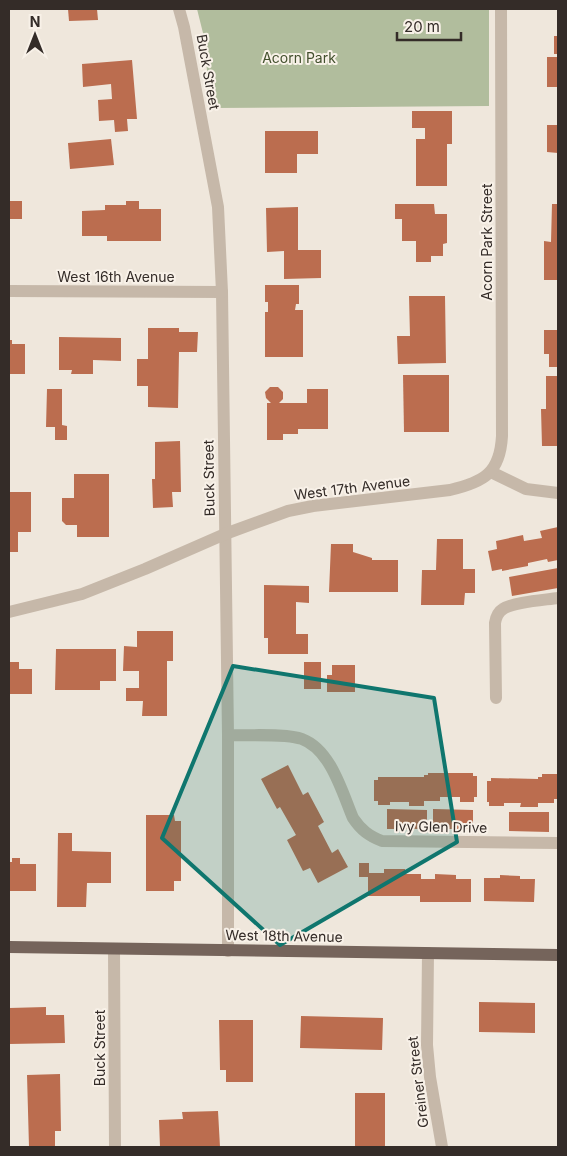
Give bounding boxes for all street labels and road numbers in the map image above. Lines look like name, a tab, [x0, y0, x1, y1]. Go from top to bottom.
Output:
street label: Buck Street	[193, 33, 224, 112]
street label: Acorn Park Street	[478, 183, 495, 301]
street label: West 16th Avenue	[57, 268, 175, 285]
street label: Buck Street	[199, 439, 218, 516]
street label: West 17th Avenue	[293, 472, 411, 503]
street label: Ivy Glen Drive	[395, 817, 487, 836]
street label: West 18th Avenue	[225, 926, 343, 945]
street label: Buck Street	[91, 1009, 108, 1086]
street label: Greiner Street	[403, 1035, 432, 1129]

